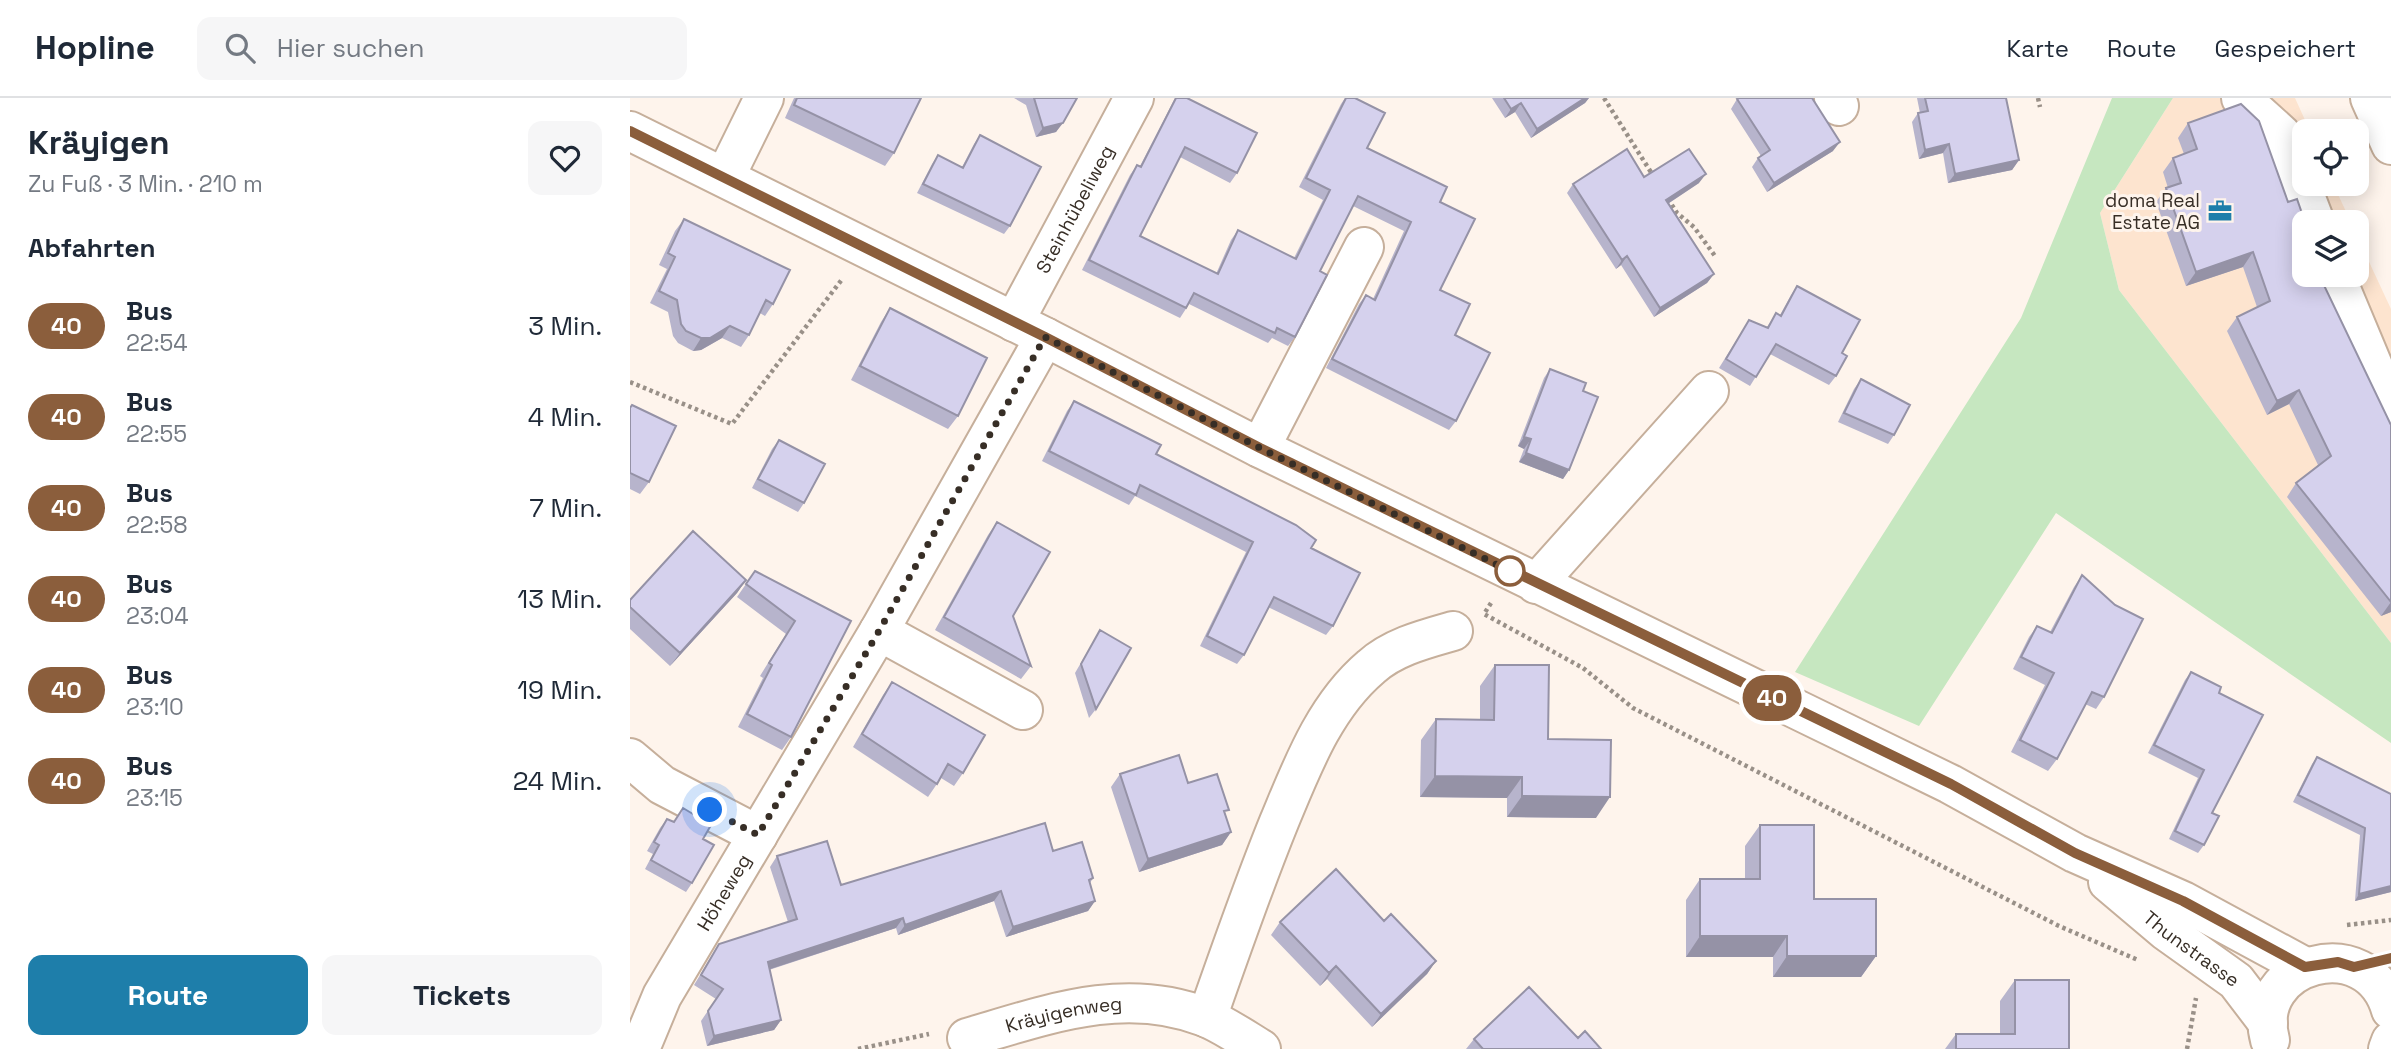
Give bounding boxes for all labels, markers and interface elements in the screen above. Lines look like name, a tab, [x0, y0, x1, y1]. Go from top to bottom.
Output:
search box	[197, 17, 687, 80]
text: Hopline	[35, 27, 155, 69]
icon: search	[221, 29, 259, 67]
text: Hier suchen	[277, 31, 425, 65]
text: Karte	[2007, 33, 2069, 64]
text: Route	[2107, 33, 2176, 64]
text: Gespeichert	[2214, 33, 2356, 64]
map controls	[2292, 119, 2369, 287]
button: locate	[2292, 119, 2369, 196]
button: heart	[528, 121, 602, 195]
text: Kräyigen	[28, 122, 169, 164]
street label: Steinhübeliweg	[1030, 141, 1119, 278]
text: Zu Fuß · 3 Min. · 210 m	[28, 169, 263, 199]
place label: doma Real Estate AG	[2105, 188, 2200, 235]
office icon: doma Real Estate AG	[2206, 197, 2234, 225]
button: layers	[2292, 210, 2369, 287]
text: Abfahrten	[28, 231, 156, 265]
text: Bus	[126, 294, 173, 328]
text: 3 Min.	[528, 309, 602, 343]
text: 40	[51, 310, 82, 341]
text: 22:54	[126, 328, 188, 358]
text: Bus	[126, 385, 173, 419]
text: 4 Min.	[528, 400, 602, 434]
text: 40	[51, 401, 82, 432]
text: 22:55	[126, 419, 187, 449]
text: Bus	[126, 476, 173, 510]
text: 7 Min.	[529, 491, 602, 525]
text: 40	[51, 492, 82, 523]
text: 22:58	[126, 510, 188, 540]
unlabelled marker	[1495, 556, 1525, 586]
text: Bus	[126, 567, 173, 601]
text: 13 Min.	[517, 582, 602, 616]
text: 40	[51, 583, 82, 614]
text: 23:04	[126, 601, 189, 631]
text: Bus	[126, 658, 173, 692]
text: 19 Min.	[517, 673, 602, 707]
text: 40	[51, 674, 82, 705]
line badge: 40	[1740, 675, 1804, 721]
text: 40	[1757, 682, 1787, 713]
text: 23:10	[126, 692, 184, 722]
text: Bus	[126, 749, 173, 783]
text: 24 Min.	[513, 764, 602, 798]
text: 40	[51, 765, 82, 796]
text: 23:15	[126, 783, 183, 813]
your location	[692, 792, 727, 827]
street label: Höheweg	[691, 849, 756, 935]
street label: Thunstrasse	[2138, 905, 2245, 992]
button: Route	[28, 955, 308, 1035]
button: Tickets	[322, 955, 602, 1035]
street label: Kräyigenweg	[1002, 991, 1123, 1038]

